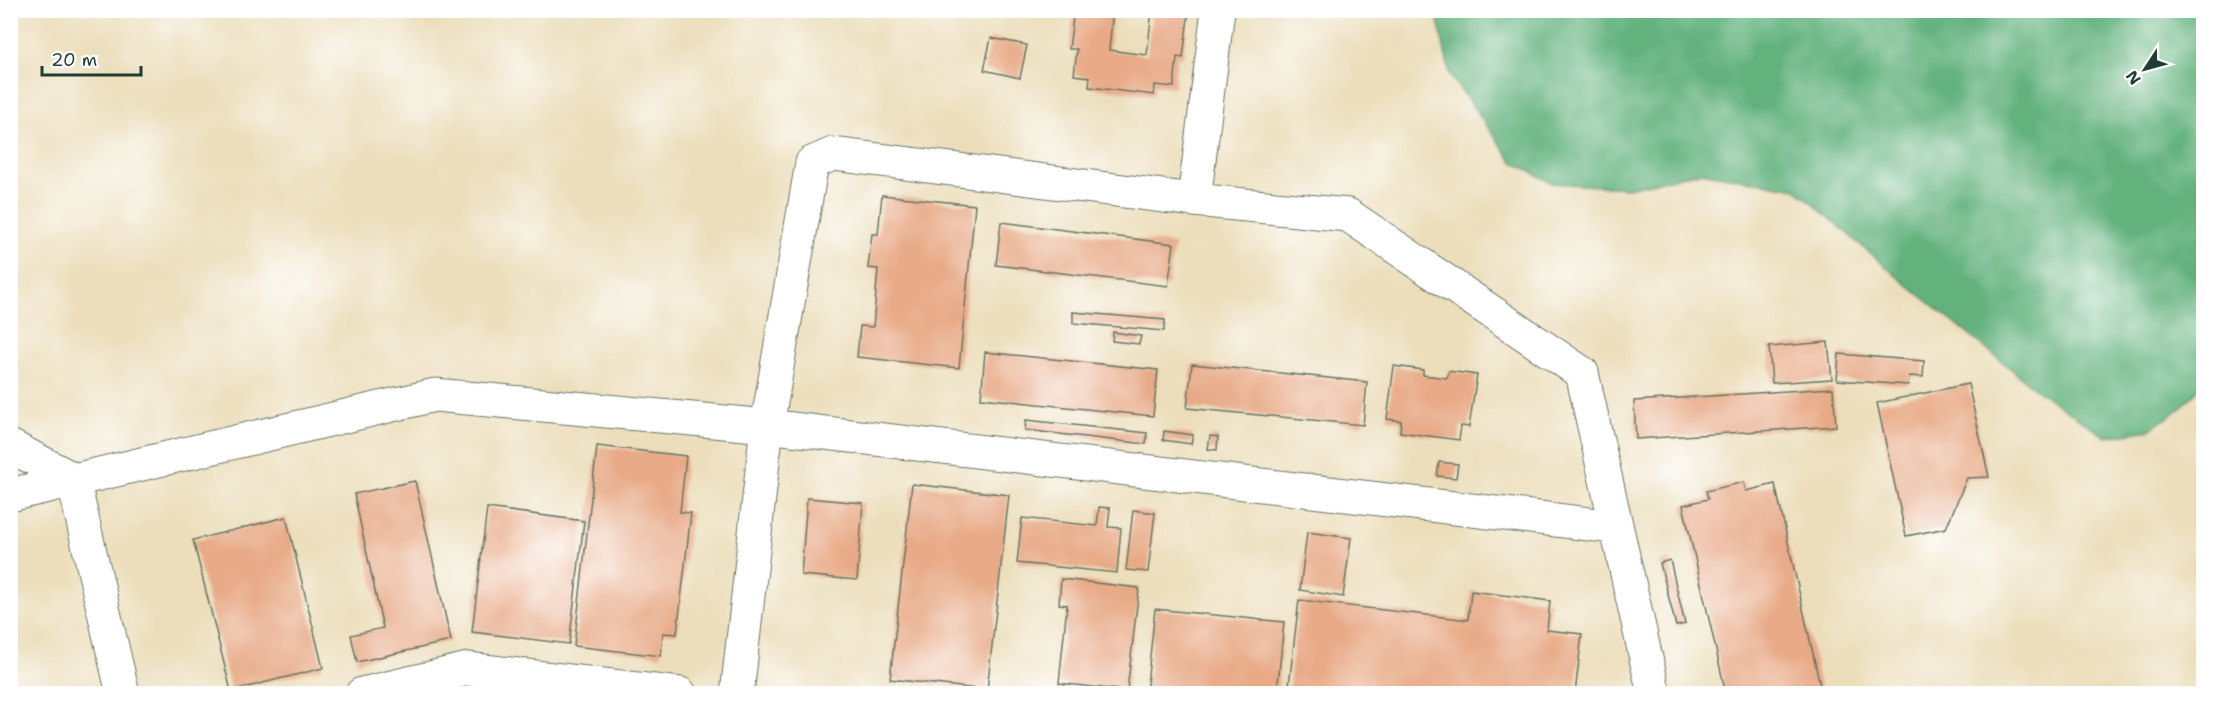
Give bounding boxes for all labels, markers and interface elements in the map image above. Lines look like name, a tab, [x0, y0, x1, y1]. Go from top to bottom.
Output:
scale bar	[42, 39, 141, 77]
north arrow	[2115, 39, 2175, 99]
text: 20 m	[51, 48, 97, 72]
text: N	[2121, 66, 2145, 89]

